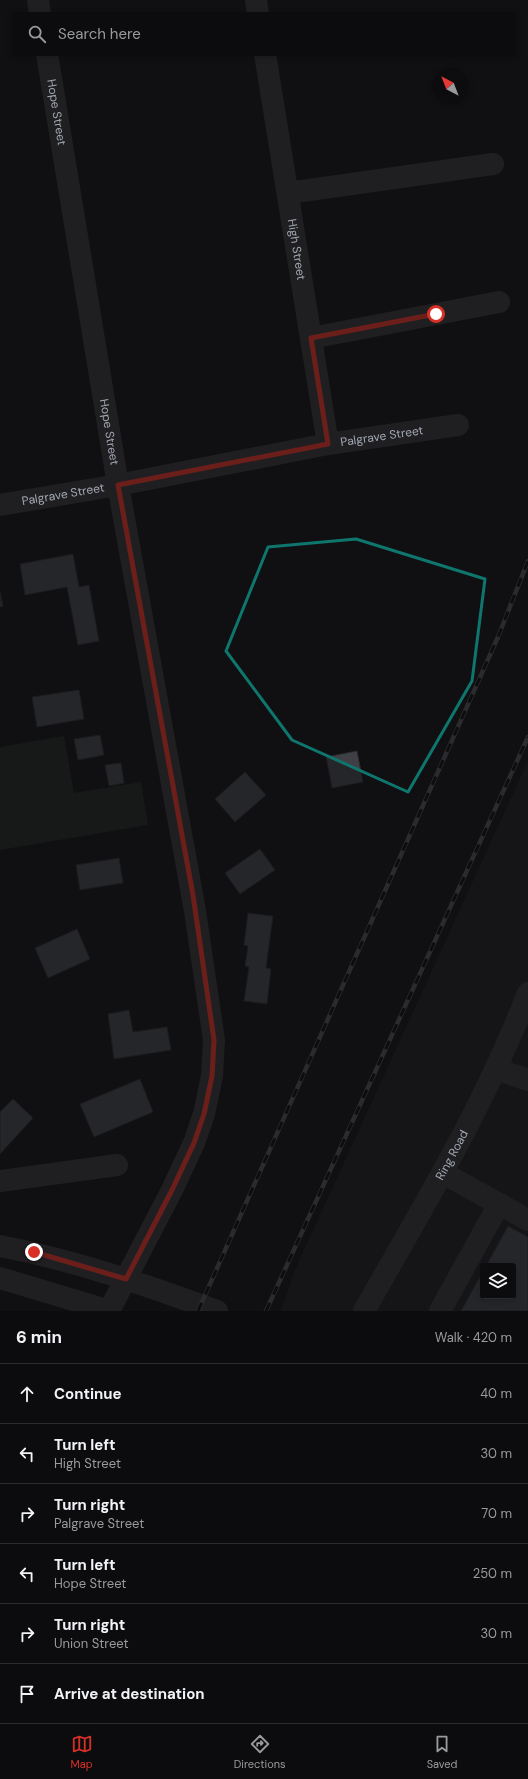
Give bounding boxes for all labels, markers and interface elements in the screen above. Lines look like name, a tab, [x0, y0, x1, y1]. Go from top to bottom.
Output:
search box	[12, 12, 516, 56]
icon: search	[26, 23, 48, 45]
text: Search here	[58, 24, 141, 44]
north arrow	[432, 68, 468, 104]
street label: Hope Street	[43, 78, 70, 147]
street label: High Street	[284, 218, 309, 282]
route start	[427, 305, 445, 323]
street label: Hope Street	[96, 398, 123, 467]
street label: Palgrave Street	[339, 422, 425, 450]
street label: Palgrave Street	[21, 479, 106, 509]
street label: Ring Road	[432, 1127, 472, 1183]
route end	[25, 1243, 43, 1261]
map controls	[480, 1263, 516, 1299]
button: layers	[480, 1263, 516, 1299]
text: 6 min	[16, 1326, 62, 1348]
text: Walk · 420 m	[435, 1329, 512, 1346]
icon: ahead	[16, 1383, 38, 1405]
text: Continue	[54, 1384, 122, 1404]
text: 40 m	[480, 1385, 512, 1402]
text: Turn left	[54, 1435, 115, 1455]
icon: left	[16, 1443, 38, 1465]
text: 30 m	[480, 1445, 512, 1462]
text: High Street	[54, 1455, 121, 1472]
text: Turn right	[54, 1495, 125, 1515]
icon: right	[16, 1503, 38, 1525]
text: 70 m	[481, 1505, 512, 1522]
text: Palgrave Street	[54, 1515, 144, 1532]
text: Turn left	[54, 1555, 115, 1575]
icon: left	[16, 1563, 38, 1585]
text: 250 m	[473, 1565, 512, 1582]
text: Hope Street	[54, 1575, 126, 1592]
text: Turn right	[54, 1615, 125, 1635]
icon: right	[16, 1623, 38, 1645]
text: 30 m	[480, 1625, 512, 1642]
text: Union Street	[54, 1635, 129, 1652]
icon: arrive	[16, 1683, 38, 1705]
text: Arrive at destination	[54, 1684, 205, 1704]
tab: Map	[71, 1733, 93, 1771]
tab: Directions	[234, 1733, 286, 1771]
tab: Saved	[427, 1733, 457, 1771]

